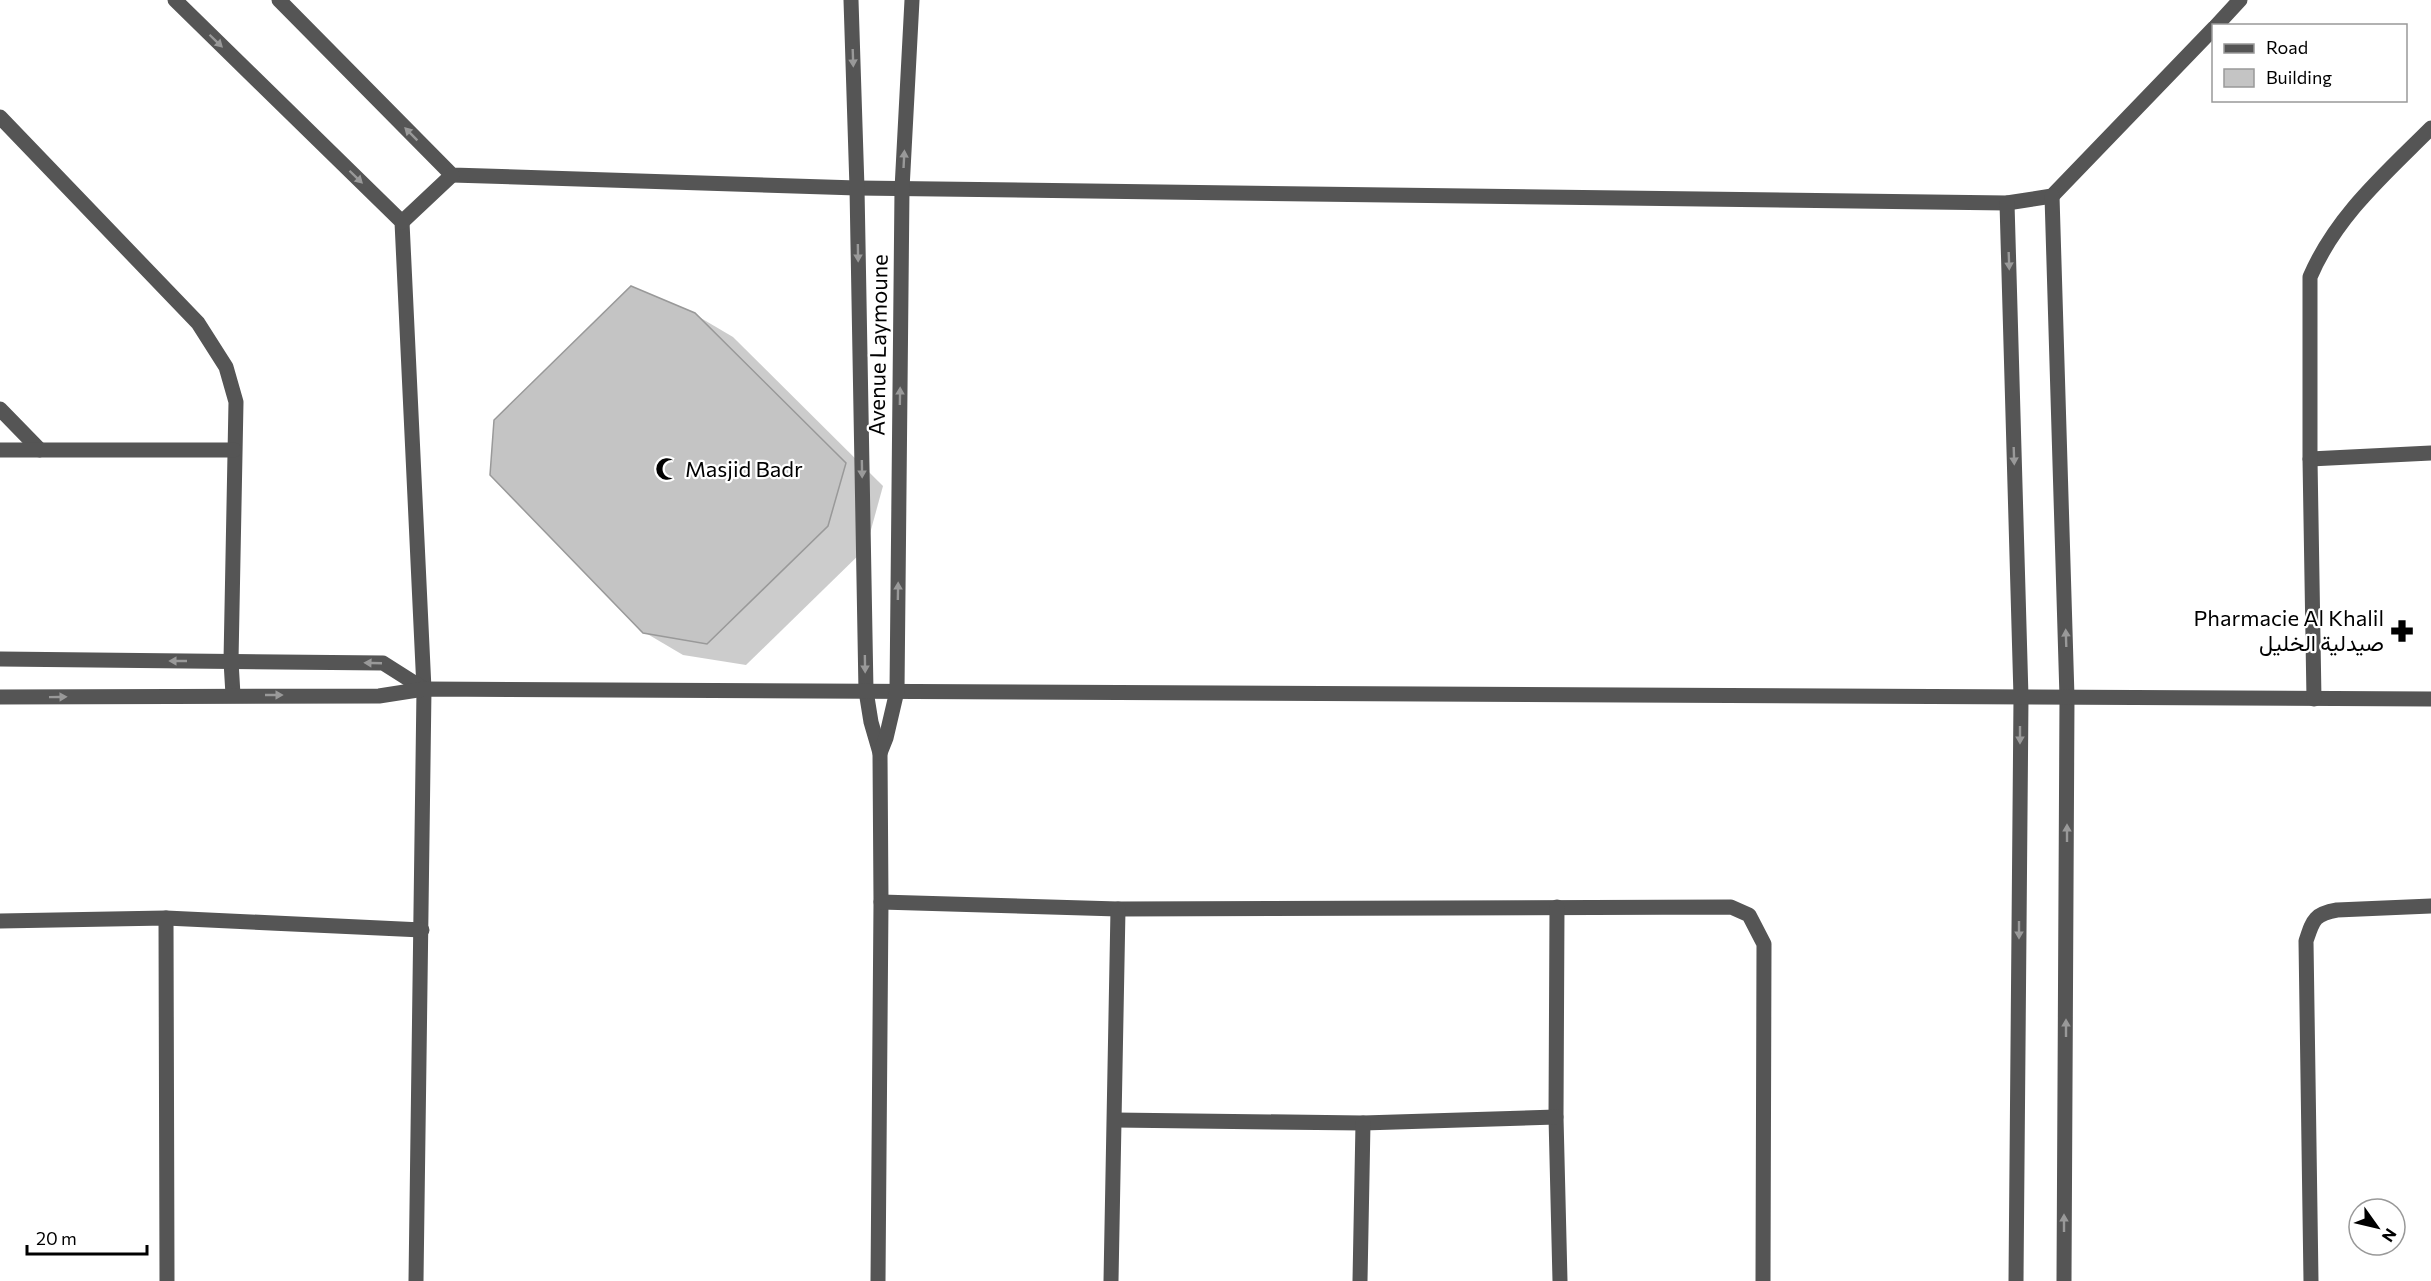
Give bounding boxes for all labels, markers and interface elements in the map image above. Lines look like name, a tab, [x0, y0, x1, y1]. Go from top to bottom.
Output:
legend	[2212, 24, 2407, 102]
one-way arrow	[209, 34, 224, 48]
text: Road	[2266, 36, 2308, 58]
one-way arrow	[848, 49, 857, 68]
text: Building	[2266, 66, 2332, 88]
one-way arrow	[405, 127, 419, 141]
one-way arrow	[899, 149, 908, 168]
one-way arrow	[348, 170, 362, 184]
one-way arrow	[853, 244, 863, 263]
one-way arrow	[2004, 252, 2013, 271]
street label: Avenue Laymoune	[862, 254, 893, 436]
one-way arrow	[895, 386, 905, 405]
one-way arrow	[2009, 447, 2019, 466]
place label: Masjid Badr	[685, 455, 803, 482]
mosque icon: Masjid Badr	[654, 456, 680, 482]
one-way arrow	[857, 460, 867, 479]
one-way arrow	[893, 581, 903, 600]
place label: Pharmacie Al Khalil صيدلية الخليل	[2194, 604, 2384, 656]
pharmacy icon: Pharmacie Al Khalil صيدلية الخليل	[2389, 618, 2415, 644]
one-way arrow	[2061, 628, 2070, 647]
one-way arrow	[860, 655, 870, 674]
one-way arrow	[168, 656, 187, 666]
one-way arrow	[363, 658, 382, 668]
one-way arrow	[265, 690, 284, 700]
one-way arrow	[49, 692, 68, 702]
one-way arrow	[2016, 725, 2025, 744]
one-way arrow	[2062, 823, 2072, 842]
one-way arrow	[2014, 920, 2024, 939]
one-way arrow	[2061, 1018, 2070, 1037]
north arrow	[2347, 1197, 2407, 1257]
one-way arrow	[2060, 1213, 2069, 1232]
scale bar	[27, 1218, 147, 1256]
text: N	[2379, 1225, 2401, 1246]
text: 20 m	[36, 1227, 77, 1249]

